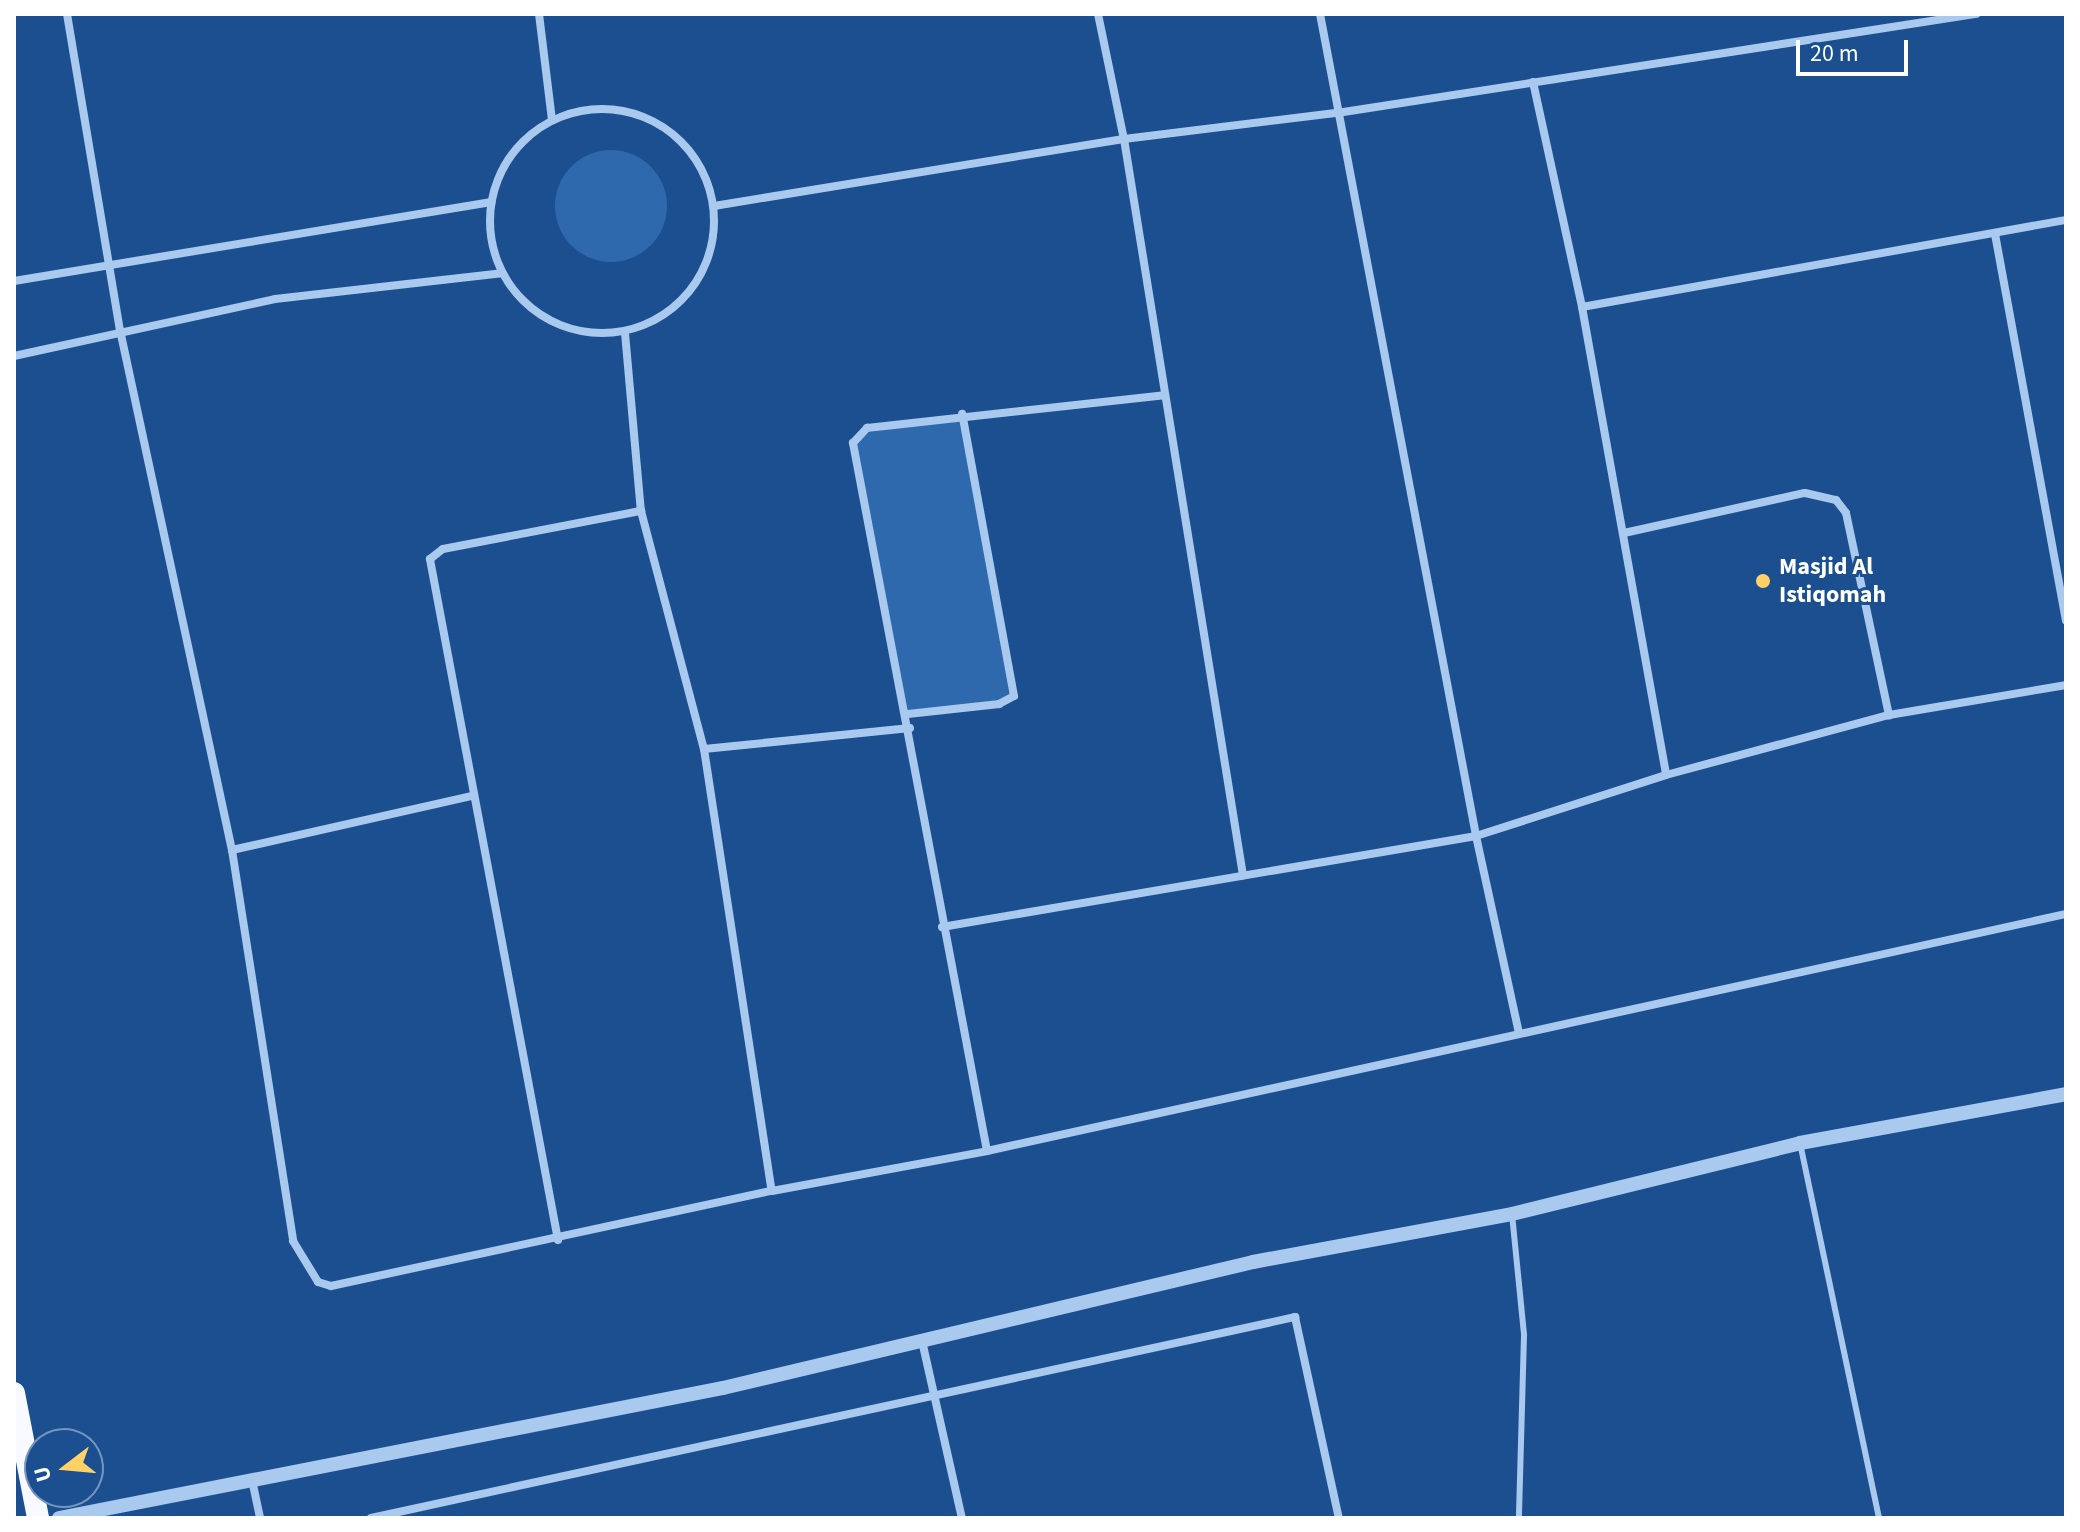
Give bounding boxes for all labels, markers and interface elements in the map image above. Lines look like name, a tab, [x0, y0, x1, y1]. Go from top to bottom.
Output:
scale bar	[1800, 24, 1912, 74]
text: 20 m	[1810, 36, 1859, 71]
place label: Masjid Al Istiqomah	[1779, 553, 1886, 609]
marker: Masjid Al Istiqomah	[1754, 572, 1772, 590]
north arrow	[24, 1428, 104, 1508]
text: U	[25, 1463, 60, 1486]

